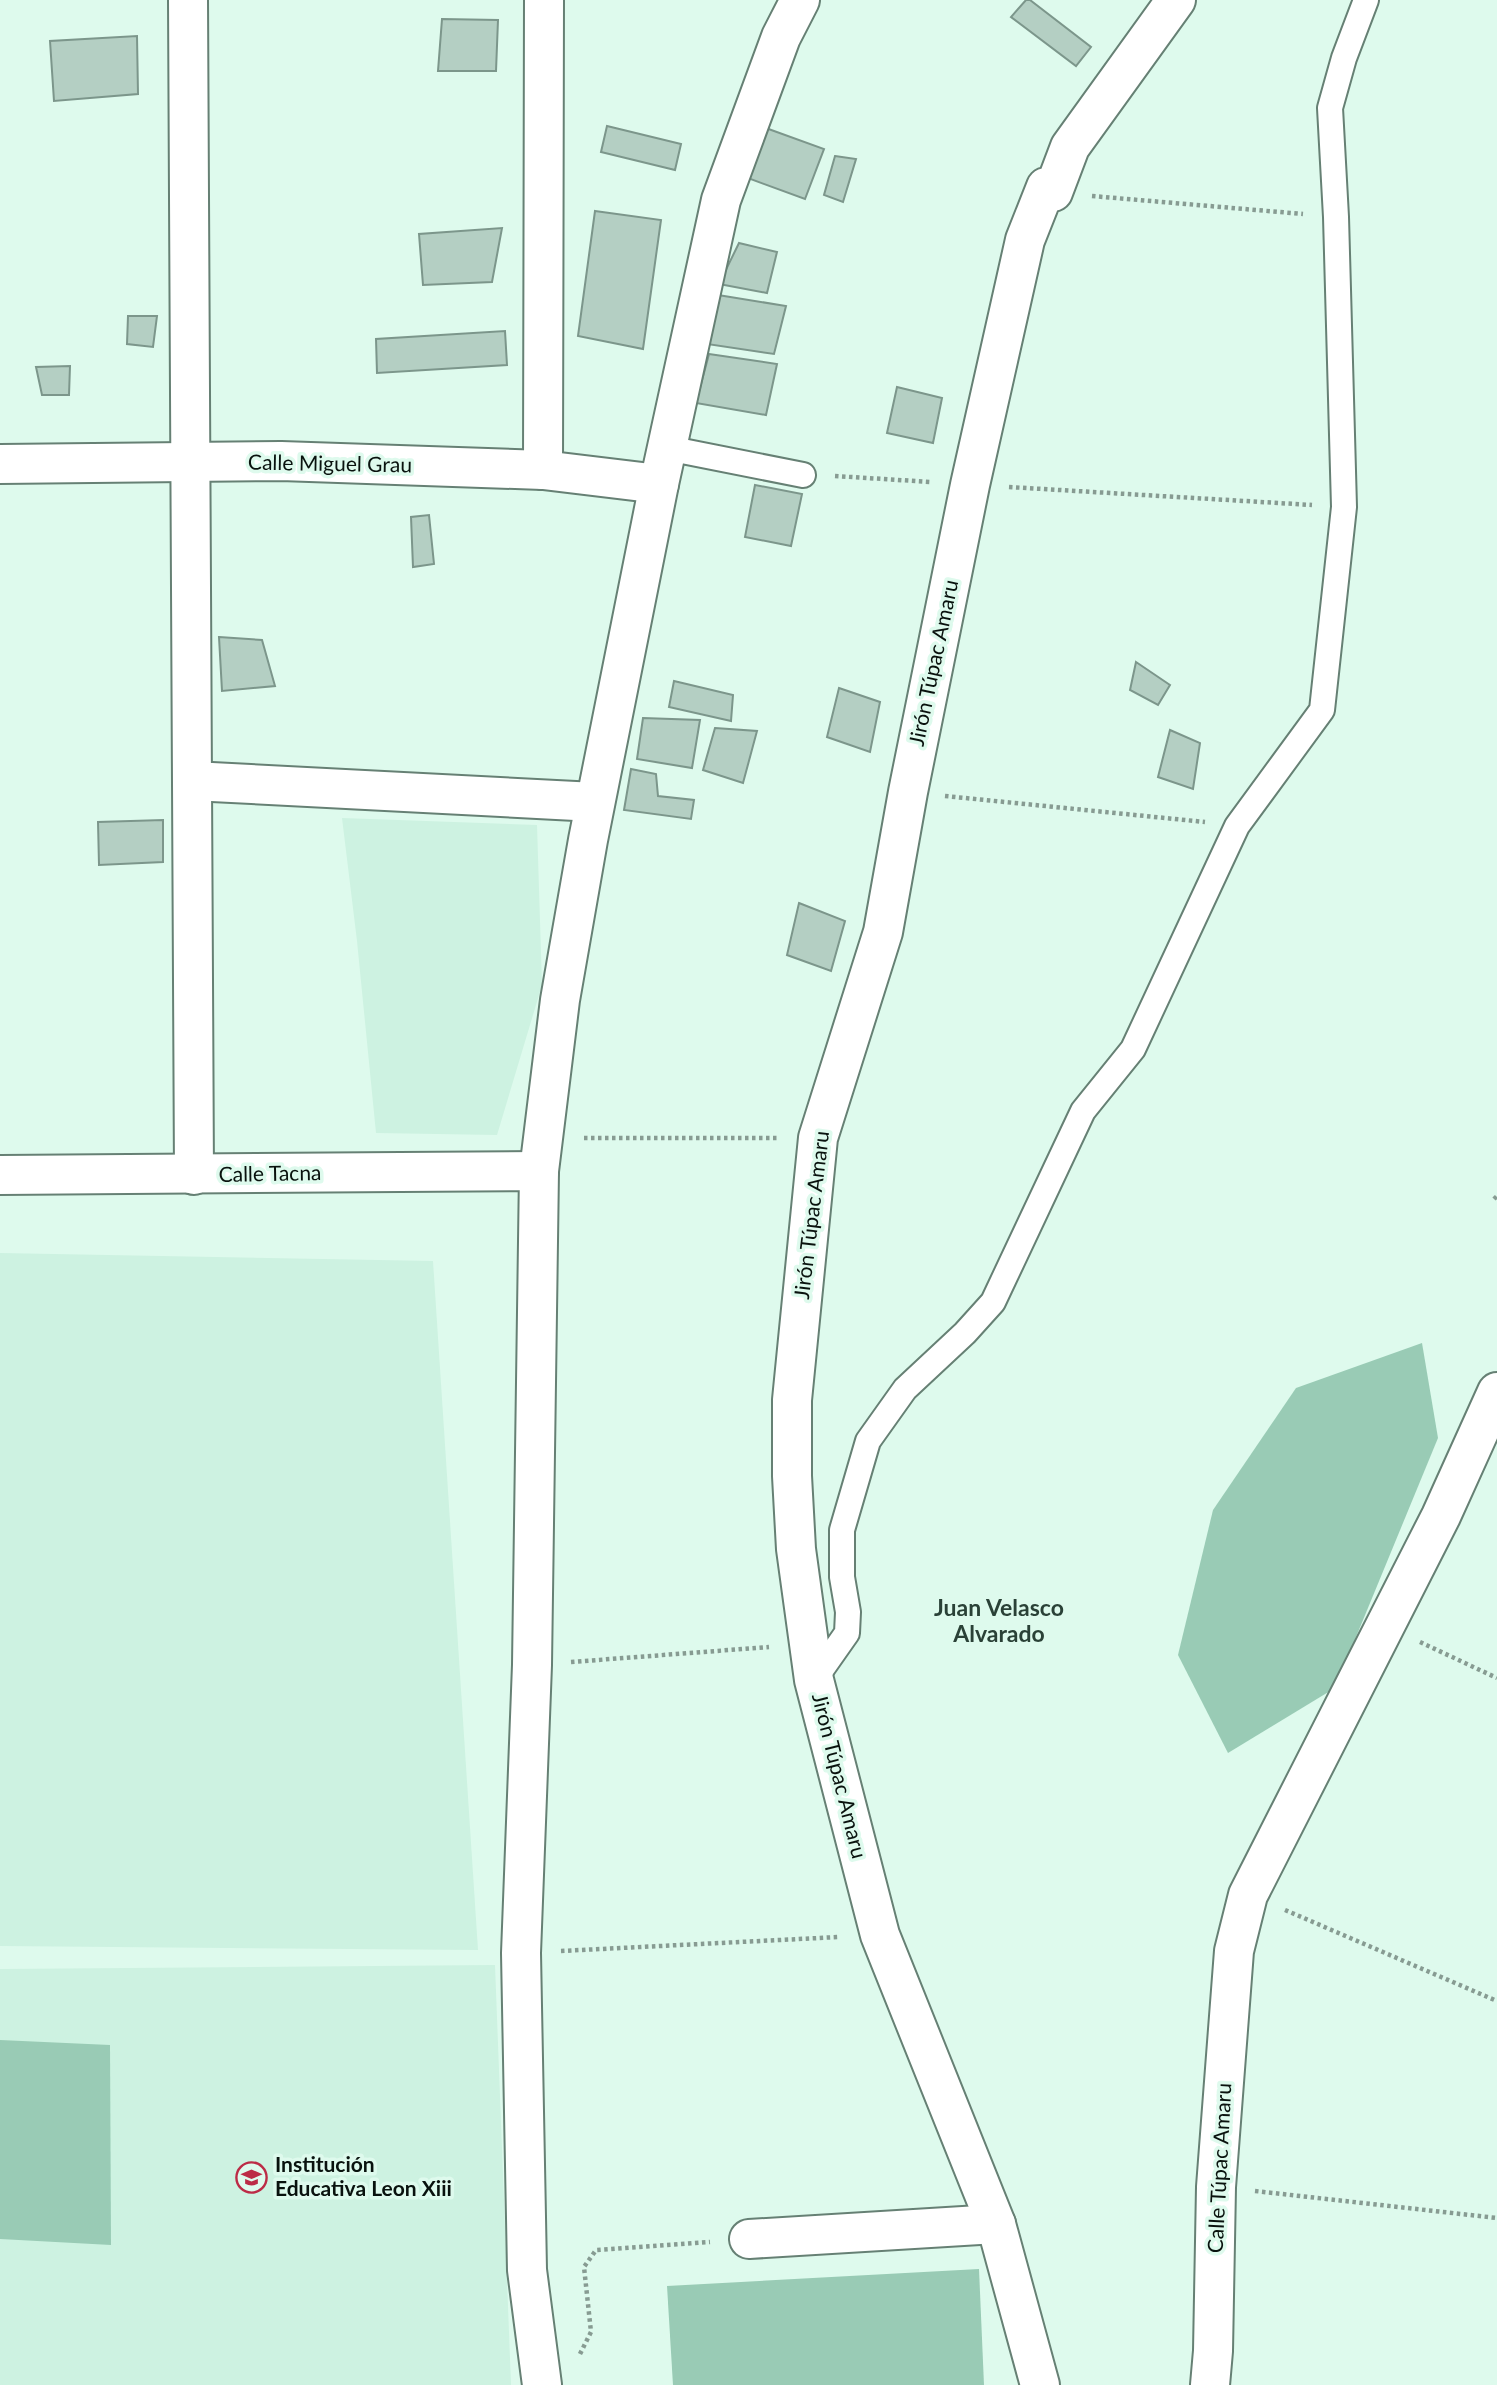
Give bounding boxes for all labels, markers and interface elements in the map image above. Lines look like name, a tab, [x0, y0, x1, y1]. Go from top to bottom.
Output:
street label: Calle Miguel Grau	[248, 449, 412, 476]
street label: Jirón Túpac Amaru	[903, 577, 962, 748]
street label: Jirón Túpac Amaru	[788, 1129, 833, 1300]
street label: Calle Tacna	[218, 1159, 322, 1186]
district label: Juan Velasco Alvarado	[934, 1593, 1064, 1647]
street label: Jirón Túpac Amaru	[808, 1690, 873, 1861]
street label: Calle Túpac Amaru	[1202, 2082, 1235, 2254]
place label: Institución Educativa Leon Xiii	[275, 2151, 452, 2200]
school or university icon: Institución Educativa Leon Xiii	[235, 2160, 269, 2194]

